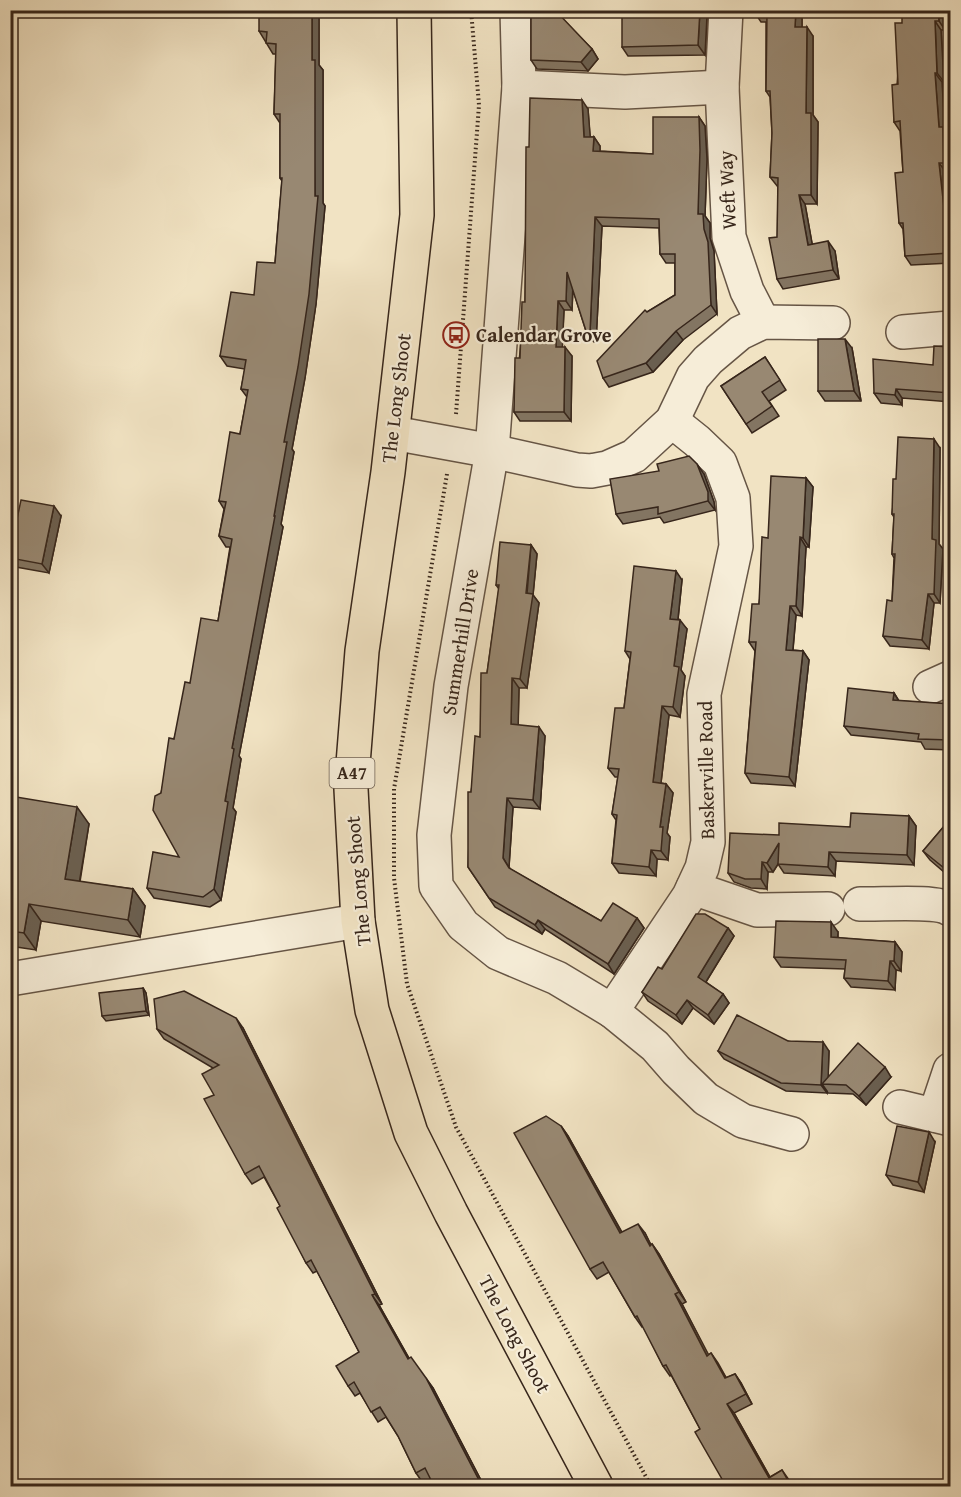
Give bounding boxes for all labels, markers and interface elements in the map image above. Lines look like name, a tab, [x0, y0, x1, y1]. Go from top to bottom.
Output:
street label: Weft Way	[710, 150, 743, 230]
bus stop icon: Calendar Grove	[441, 320, 471, 350]
place label: Calendar Grove	[476, 320, 612, 349]
street label: The Long Shoot	[373, 332, 418, 464]
street label: Summerhill Drive	[434, 566, 485, 717]
street label: Baskerville Road	[690, 700, 721, 840]
road number: A47	[330, 758, 374, 788]
street label: The Long Shoot	[337, 815, 378, 947]
street label: The Long Shoot	[472, 1269, 559, 1398]

